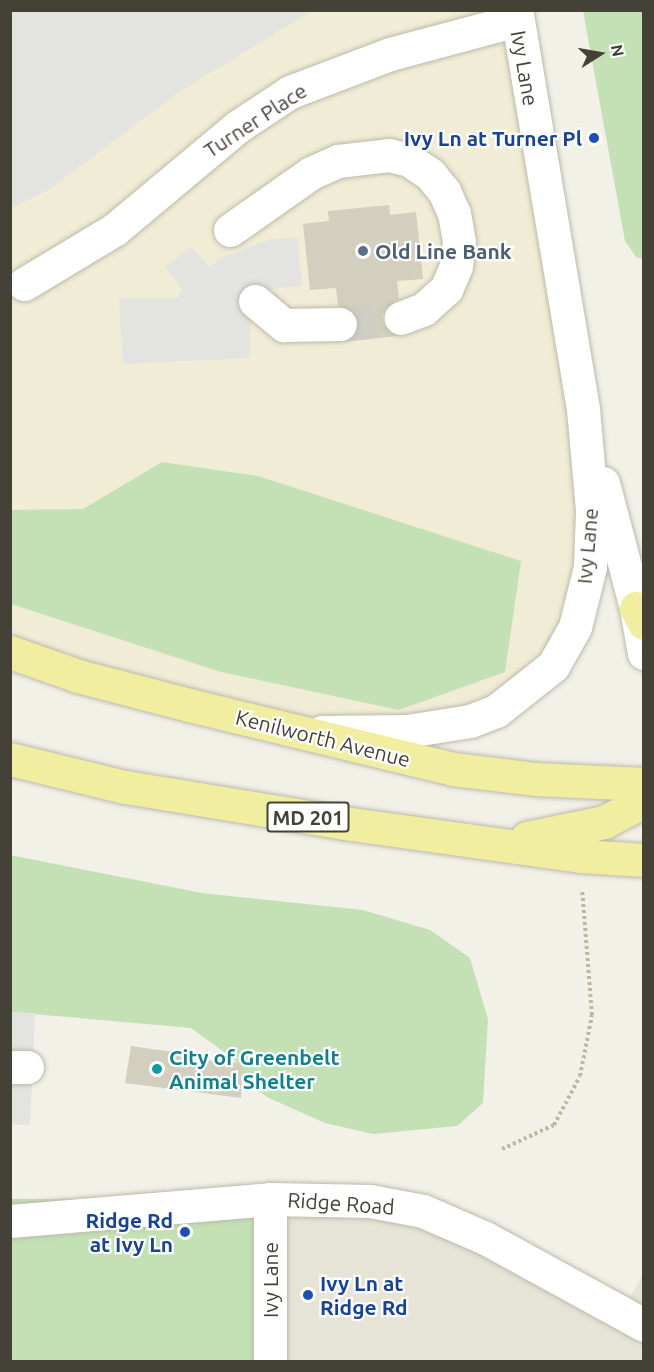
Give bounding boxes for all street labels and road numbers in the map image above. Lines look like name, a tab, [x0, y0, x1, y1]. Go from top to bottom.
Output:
street label: Ivy Lane	[506, 28, 544, 108]
street label: Turner Place	[199, 77, 311, 163]
street label: Ivy Lane	[571, 507, 603, 585]
street label: Kenilworth Avenue	[233, 704, 413, 772]
road number: MD 201	[266, 800, 350, 834]
street label: Ridge Road	[287, 1187, 395, 1219]
street label: Ivy Lane	[257, 1242, 283, 1318]

